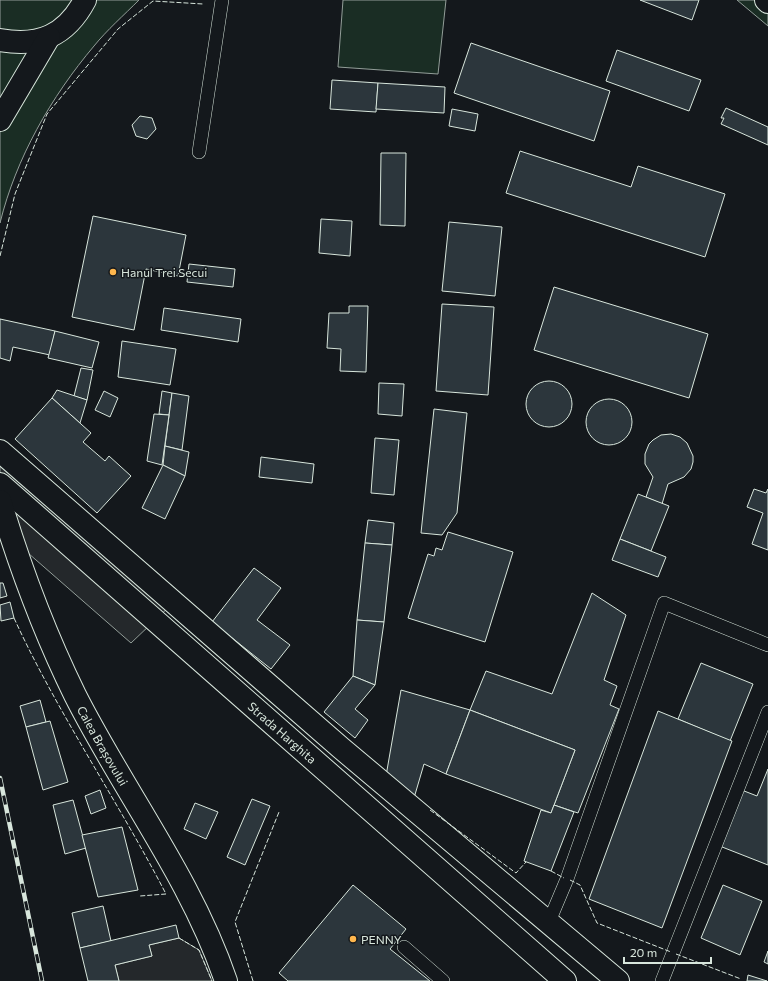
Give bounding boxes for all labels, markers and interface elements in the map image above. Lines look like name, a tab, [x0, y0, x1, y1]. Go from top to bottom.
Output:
place label: Hanul Trei Secui	[121, 265, 207, 279]
marker: Hanul Trei Secui	[108, 267, 118, 277]
street label: Strada Harghita	[245, 699, 319, 766]
street label: Calea Brașovului	[75, 703, 131, 788]
place label: PENNY	[361, 932, 402, 946]
marker: PENNY	[348, 934, 358, 944]
scale bar	[624, 939, 711, 965]
text: 20 m	[630, 945, 657, 959]

